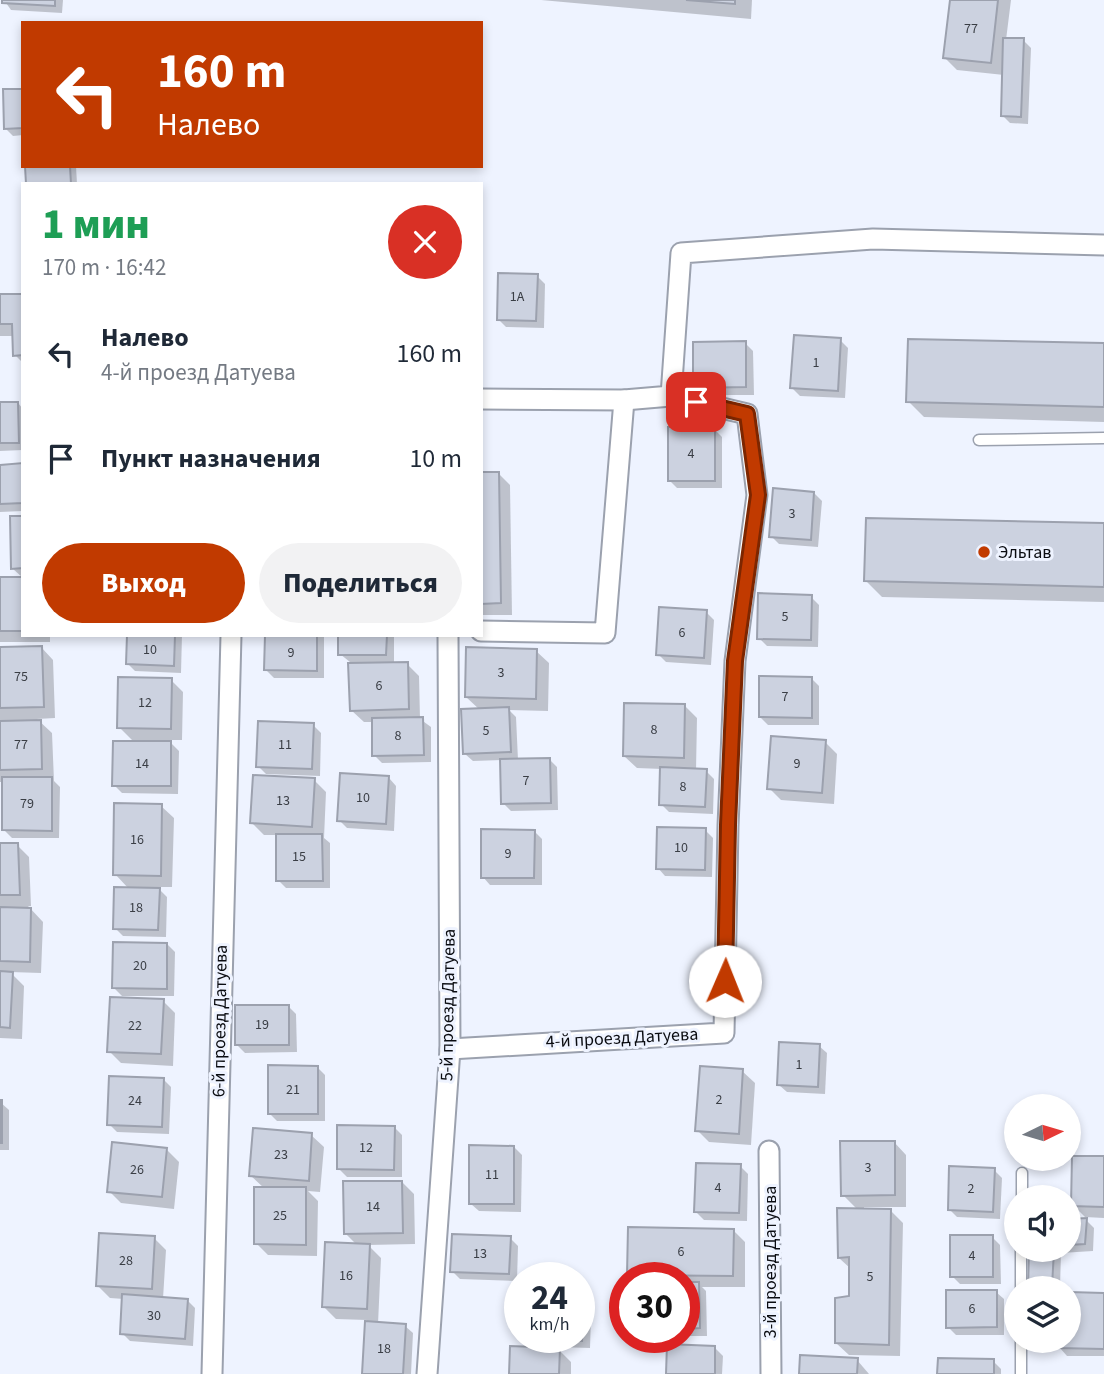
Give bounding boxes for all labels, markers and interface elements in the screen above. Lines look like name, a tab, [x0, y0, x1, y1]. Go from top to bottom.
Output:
house number: 77	[964, 19, 978, 39]
text: 160 m	[157, 37, 286, 107]
icon: left	[42, 49, 133, 140]
text: Налево	[157, 102, 260, 148]
text: 1 мин	[42, 195, 150, 255]
button: close	[388, 205, 462, 279]
text: 170 m · 16:42	[42, 251, 166, 284]
house number: 1А	[510, 287, 525, 307]
text: Налево	[101, 319, 189, 356]
icon: left	[42, 335, 80, 373]
text: 160 m	[396, 335, 462, 372]
house number: 1	[813, 353, 820, 373]
text: 4-й проезд Датуева	[101, 356, 296, 389]
pin	[666, 372, 726, 432]
icon: arrive	[677, 383, 715, 421]
icon: arrive	[42, 440, 80, 478]
text: Пункт назначения	[101, 440, 321, 477]
text: 10 m	[409, 440, 462, 477]
house number: 4	[688, 444, 695, 464]
house number: 3	[789, 504, 796, 524]
place label: Эльтав	[998, 540, 1051, 565]
button: Выход	[42, 543, 245, 623]
button: Поделиться	[259, 543, 462, 623]
marker: Эльтав	[976, 544, 992, 560]
house number: 5	[782, 607, 789, 627]
house number: 6	[679, 623, 686, 643]
house number: 10	[143, 640, 157, 660]
house number: 9	[288, 643, 295, 663]
house number: 3	[498, 663, 505, 683]
house number: 75	[14, 667, 28, 687]
house number: 6	[376, 676, 383, 696]
house number: 7	[782, 687, 789, 707]
house number: 12	[138, 693, 152, 713]
house number: 8	[651, 720, 658, 740]
house number: 5	[483, 721, 490, 741]
house number: 8	[395, 726, 402, 746]
house number: 77	[14, 735, 28, 755]
house number: 11	[278, 735, 292, 755]
house number: 14	[135, 754, 149, 774]
house number: 9	[794, 754, 801, 774]
house number: 7	[523, 771, 530, 791]
house number: 8	[680, 777, 687, 797]
house number: 10	[356, 788, 370, 808]
house number: 13	[276, 791, 290, 811]
house number: 79	[20, 794, 34, 814]
house number: 16	[130, 830, 144, 850]
house number: 10	[674, 838, 688, 858]
house number: 9	[505, 844, 512, 864]
house number: 15	[292, 847, 306, 867]
house number: 18	[129, 898, 143, 918]
street label: 5-й проезд Датуева	[434, 929, 462, 1081]
position arrow	[688, 944, 762, 1018]
street label: 6-й проезд Датуева	[206, 945, 234, 1097]
house number: 20	[133, 956, 147, 976]
house number: 19	[255, 1015, 269, 1035]
house number: 22	[128, 1016, 142, 1036]
street label: 4-й проезд Датуева	[545, 1022, 699, 1054]
house number: 1	[796, 1055, 803, 1075]
house number: 21	[286, 1080, 300, 1100]
house number: 2	[716, 1090, 723, 1110]
house number: 24	[128, 1091, 142, 1111]
north arrow	[1004, 1094, 1082, 1171]
map controls	[1004, 1094, 1081, 1353]
house number: 12	[359, 1138, 373, 1158]
house number: 23	[274, 1145, 288, 1165]
house number: 3	[865, 1158, 872, 1178]
house number: 26	[130, 1160, 144, 1180]
house number: 11	[485, 1165, 499, 1185]
house number: 4	[715, 1178, 722, 1198]
house number: 2	[968, 1179, 975, 1199]
button: sound	[1004, 1185, 1081, 1262]
street label: 3-й проезд Датуева	[758, 1186, 783, 1338]
house number: 14	[366, 1197, 380, 1217]
house number: 25	[273, 1206, 287, 1226]
house number: 6	[678, 1242, 685, 1262]
house number: 13	[473, 1244, 487, 1264]
house number: 4	[969, 1246, 976, 1266]
house number: 28	[119, 1251, 133, 1271]
speed limit sign: 30	[609, 1262, 700, 1353]
house number: 16	[339, 1266, 353, 1286]
house number: 5	[867, 1267, 874, 1287]
text: 24	[531, 1273, 568, 1323]
button: layers	[1004, 1276, 1081, 1353]
house number: 6	[969, 1299, 976, 1319]
house number: 30	[147, 1306, 161, 1326]
text: km/h	[530, 1312, 569, 1337]
house number: 18	[377, 1339, 391, 1359]

